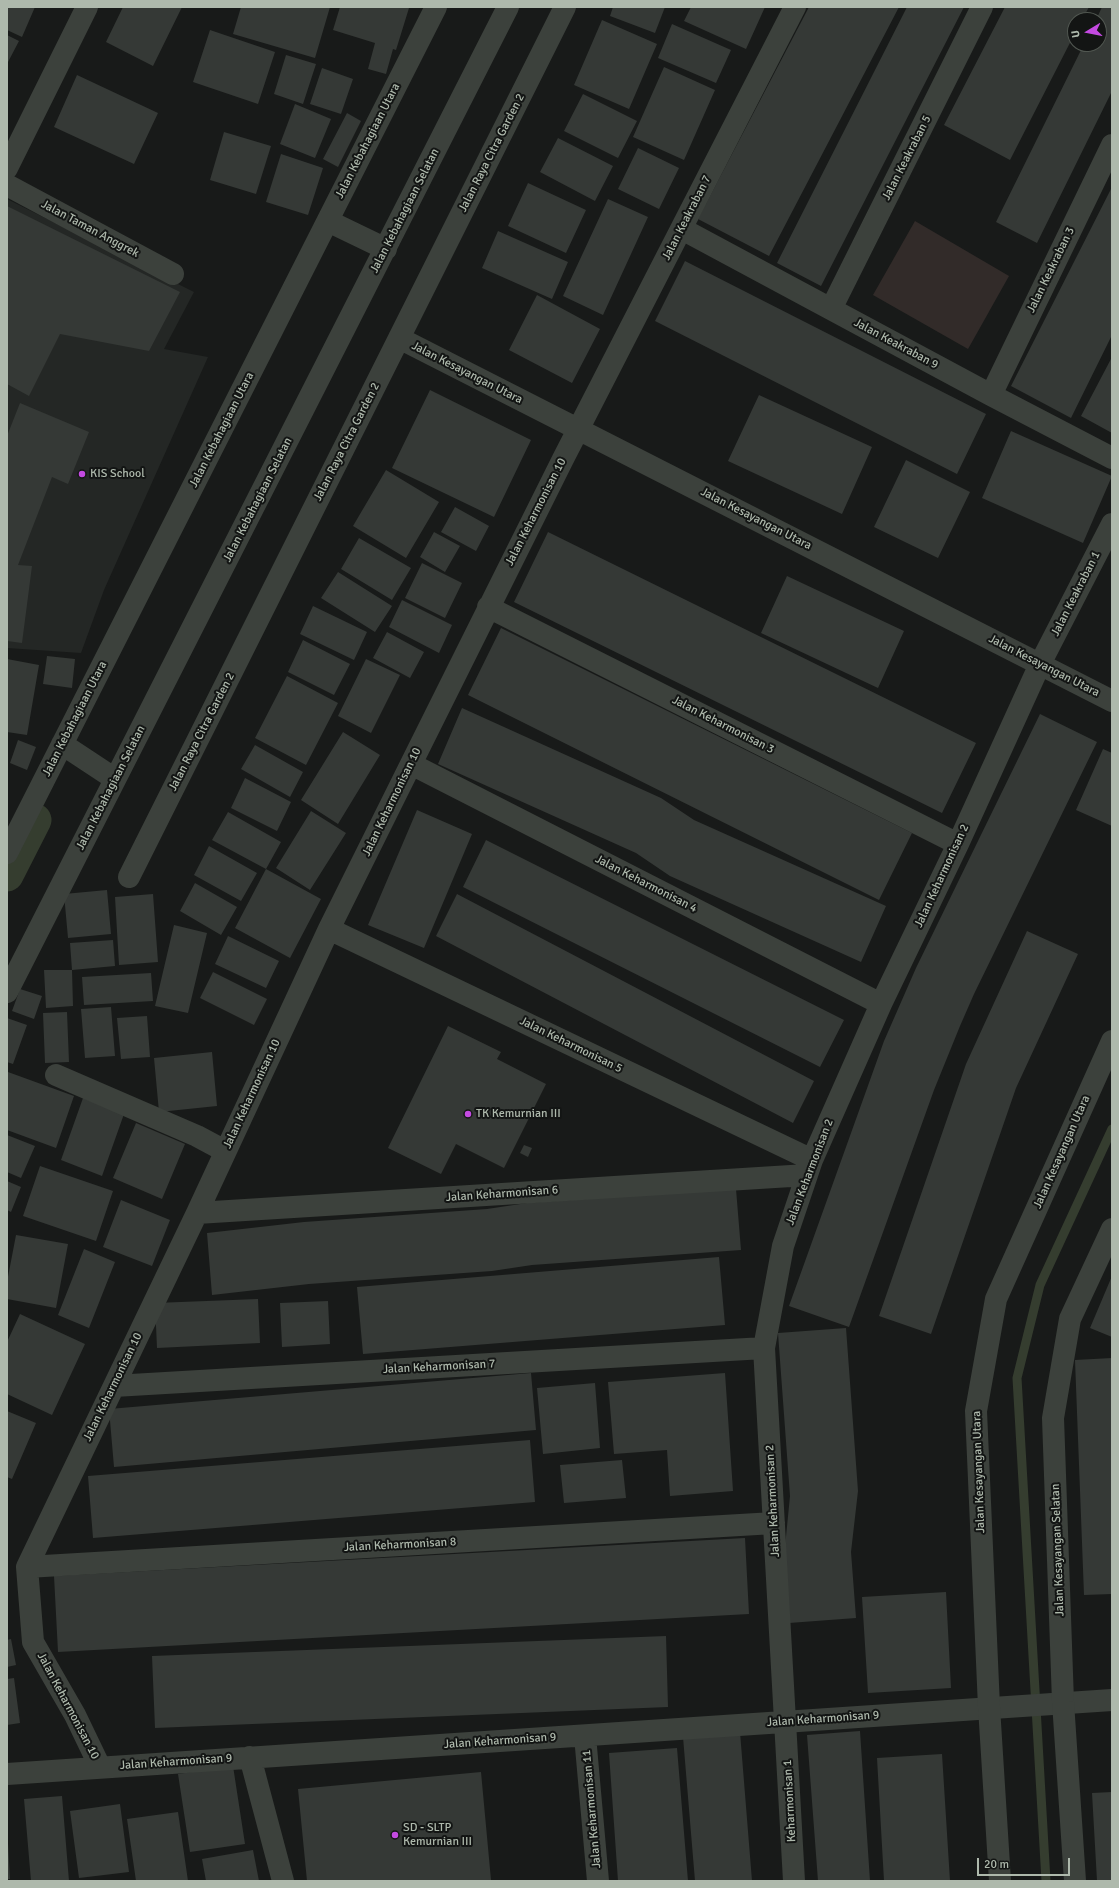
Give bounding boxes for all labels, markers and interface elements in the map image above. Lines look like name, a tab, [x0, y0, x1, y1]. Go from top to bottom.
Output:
north arrow	[1067, 12, 1107, 52]
text: U	[1069, 29, 1083, 39]
street label: Jalan Kebahagiaan Utara	[333, 81, 403, 201]
street label: Jalan Raya Citra Garden 2	[456, 91, 528, 215]
street label: Jalan Keakraban 5	[879, 113, 935, 203]
street label: Jalan Kebahagiaan Selatan	[367, 146, 443, 276]
street label: Jalan Keakraban 7	[659, 173, 715, 263]
street label: Jalan Taman Anggrek	[39, 197, 141, 261]
street label: Jalan Keakraban 3	[1024, 225, 1078, 315]
street label: Jalan Keakraban 9	[851, 316, 941, 372]
street label: Jalan Kesayangan Utara	[409, 339, 525, 407]
street label: Jalan Kebahagiaan Utara	[187, 370, 257, 490]
street label: Jalan Raya Citra Garden 2	[311, 380, 383, 504]
street label: Jalan Kebahagiaan Selatan	[220, 435, 296, 565]
street label: Jalan Keharmonisan 10	[503, 456, 569, 568]
place label: KIS School	[90, 467, 145, 481]
marker: KIS School	[77, 469, 87, 479]
street label: Jalan Kesayangan Utara	[698, 485, 814, 553]
street label: Jalan Keakraban 1	[1048, 549, 1104, 639]
street label: Jalan Kesayangan Utara	[986, 632, 1102, 700]
street label: Jalan Kebahagiaan Utara	[40, 659, 110, 779]
street label: Jalan Raya Citra Garden 2	[166, 670, 238, 794]
street label: Jalan Keharmonisan 3	[670, 693, 776, 757]
street label: Jalan Kebahagiaan Selatan	[73, 723, 149, 853]
street label: Jalan Keharmonisan 10	[359, 745, 425, 859]
street label: Jalan Keharmonisan 2	[912, 822, 972, 930]
street label: Jalan Keharmonisan 4	[593, 852, 699, 916]
street label: Jalan Keharmonisan 5	[517, 1014, 625, 1076]
street label: Jalan Keharmonisan 10	[220, 1037, 284, 1151]
street label: Jalan Kesayangan Utara	[1031, 1093, 1093, 1211]
place label: TK Kemurnian III	[476, 1107, 561, 1121]
marker: TK Kemurnian III	[463, 1109, 473, 1119]
street label: Jalan Keharmonisan 2	[783, 1117, 837, 1227]
street label: Jalan Keharmonisan 6	[445, 1183, 559, 1205]
street label: Jalan Keharmonisan 10	[80, 1330, 146, 1444]
street label: Jalan Keharmonisan 7	[382, 1357, 496, 1377]
street label: Jalan Kesayangan Utara	[970, 1411, 988, 1533]
street label: Jalan Keharmonisan 2	[763, 1444, 783, 1558]
street label: Jalan Kesayangan Selatan	[1048, 1483, 1068, 1617]
street label: Jalan Keharmonisan 8	[343, 1535, 457, 1555]
street label: Jalan Keharmonisan 10	[34, 1650, 102, 1762]
street label: Jalan Keharmonisan 9	[766, 1708, 880, 1730]
street label: Jalan Keharmonisan 9	[443, 1730, 557, 1752]
street label: Jalan Keharmonisan 11	[580, 1749, 604, 1869]
street label: Jalan Keharmonisan 9	[119, 1751, 233, 1773]
street label: Keharmonisan 1	[781, 1759, 799, 1843]
place label: SD - SLTP Kemurnian III	[403, 1821, 472, 1849]
marker: SD - SLTP Kemurnian III	[390, 1830, 400, 1840]
scale bar	[979, 1850, 1072, 1876]
text: 20 m	[984, 1857, 1009, 1872]

